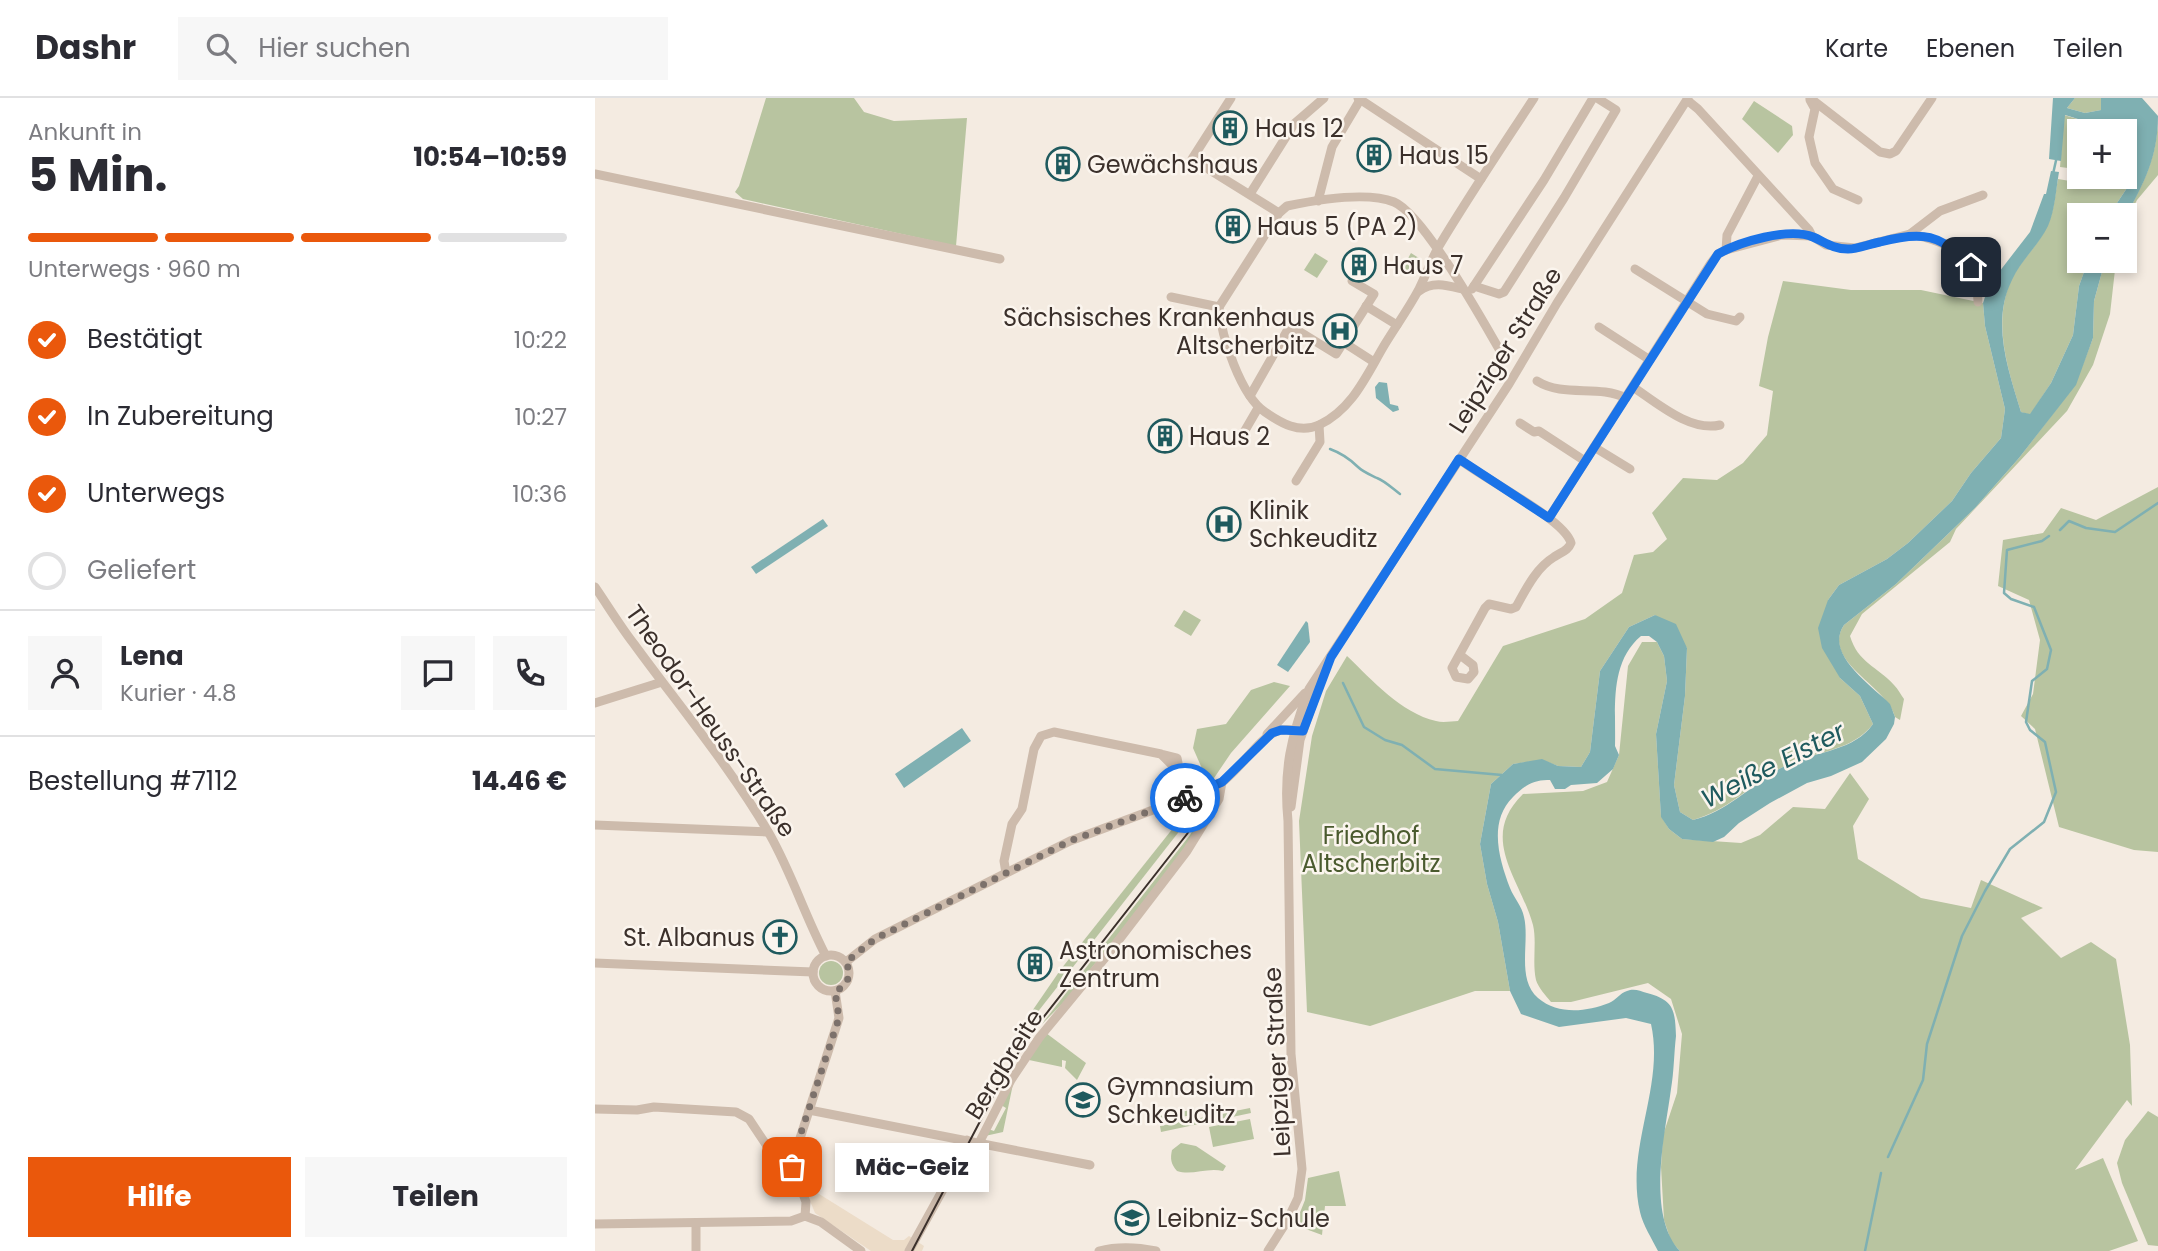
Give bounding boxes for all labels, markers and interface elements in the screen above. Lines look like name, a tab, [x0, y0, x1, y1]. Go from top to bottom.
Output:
search box	[178, 17, 668, 80]
text: Dashr	[35, 24, 136, 71]
icon: search	[202, 29, 240, 67]
text: Hier suchen	[258, 30, 411, 66]
text: Karte	[1825, 32, 1888, 65]
text: Ebenen	[1926, 32, 2015, 65]
text: Teilen	[2053, 32, 2123, 65]
building icon: Haus 12	[1211, 109, 1249, 147]
place label: Haus 12	[1255, 112, 1344, 145]
text: Ankunft in	[28, 116, 142, 148]
map controls	[2067, 119, 2137, 273]
button: +	[2067, 119, 2137, 189]
building icon: Haus 15	[1355, 136, 1393, 174]
text: 10:54–10:59	[413, 139, 567, 175]
place label: Haus 15	[1399, 139, 1489, 172]
text: 5 Min.	[28, 143, 167, 207]
building icon: Gewächshaus	[1044, 145, 1082, 183]
place label: Gewächshaus	[1087, 148, 1258, 181]
button: −	[2067, 203, 2137, 273]
building icon: Haus 5 (PA 2)	[1214, 207, 1252, 245]
place label: Haus 5 (PA 2)	[1257, 210, 1418, 243]
pin	[1941, 237, 2001, 297]
building icon: Haus 7	[1340, 246, 1378, 284]
icon: home	[1952, 248, 1990, 286]
place label: Haus 7	[1383, 249, 1463, 282]
text: Unterwegs · 960 m	[28, 253, 241, 285]
street label: Leipziger Straße	[1441, 261, 1569, 439]
place label: Sächsisches Krankenhaus Altscherbitz	[1003, 301, 1315, 362]
hospital icon: Sächsisches Krankenhaus Altscherbitz	[1321, 312, 1359, 350]
icon: check	[28, 321, 66, 359]
text: Bestätigt	[87, 321, 203, 357]
text: 10:22	[514, 324, 567, 356]
icon: check	[28, 398, 66, 436]
text: In Zubereitung	[87, 398, 274, 434]
text: 10:27	[515, 401, 567, 433]
building icon: Haus 2	[1146, 417, 1184, 455]
place label: Haus 2	[1189, 420, 1270, 453]
icon: check	[28, 475, 66, 513]
text: Unterwegs	[87, 475, 225, 511]
text: 10:36	[512, 478, 567, 510]
place label: Klinik Schkeuditz	[1249, 494, 1377, 555]
hospital icon: Klinik Schkeuditz	[1205, 505, 1243, 543]
text: Geliefert	[87, 552, 196, 588]
street label: Theodor-Heuss-Straße	[618, 598, 804, 844]
button: person	[28, 636, 102, 710]
button: chat	[401, 636, 475, 710]
button: phone	[493, 636, 567, 710]
text: Lena	[120, 638, 184, 674]
text: Kurier · 4.8	[120, 677, 237, 709]
water label: Weiße Elster	[1695, 713, 1852, 817]
text: Bestellung #7112	[28, 763, 237, 799]
text: 14.46 €	[472, 763, 567, 799]
courier	[1150, 763, 1220, 833]
icon: bike	[1166, 779, 1204, 817]
park label: Friedhof Altscherbitz	[1302, 819, 1440, 880]
church icon: St. Albanus	[761, 918, 799, 956]
place label: St. Albanus	[623, 921, 755, 954]
place label: Astronomisches Zentrum	[1059, 934, 1252, 995]
building icon: Astronomisches Zentrum	[1016, 945, 1054, 983]
street label: Leipziger Straße	[1256, 966, 1298, 1158]
street label: Bergbreite	[957, 1003, 1051, 1125]
place label: Gymnasium Schkeuditz	[1107, 1070, 1254, 1131]
school or university icon: Gymnasium Schkeuditz	[1064, 1081, 1102, 1119]
pin	[762, 1137, 822, 1197]
callout: Mäc-Geiz	[834, 1142, 988, 1192]
icon: bag	[773, 1148, 811, 1186]
text: Mäc-Geiz	[855, 1151, 969, 1183]
button: Hilfe	[28, 1157, 291, 1237]
button: Teilen	[305, 1157, 567, 1237]
school or university icon: Leibniz-Schule	[1113, 1199, 1151, 1237]
place label: Leibniz-Schule	[1157, 1202, 1330, 1235]

